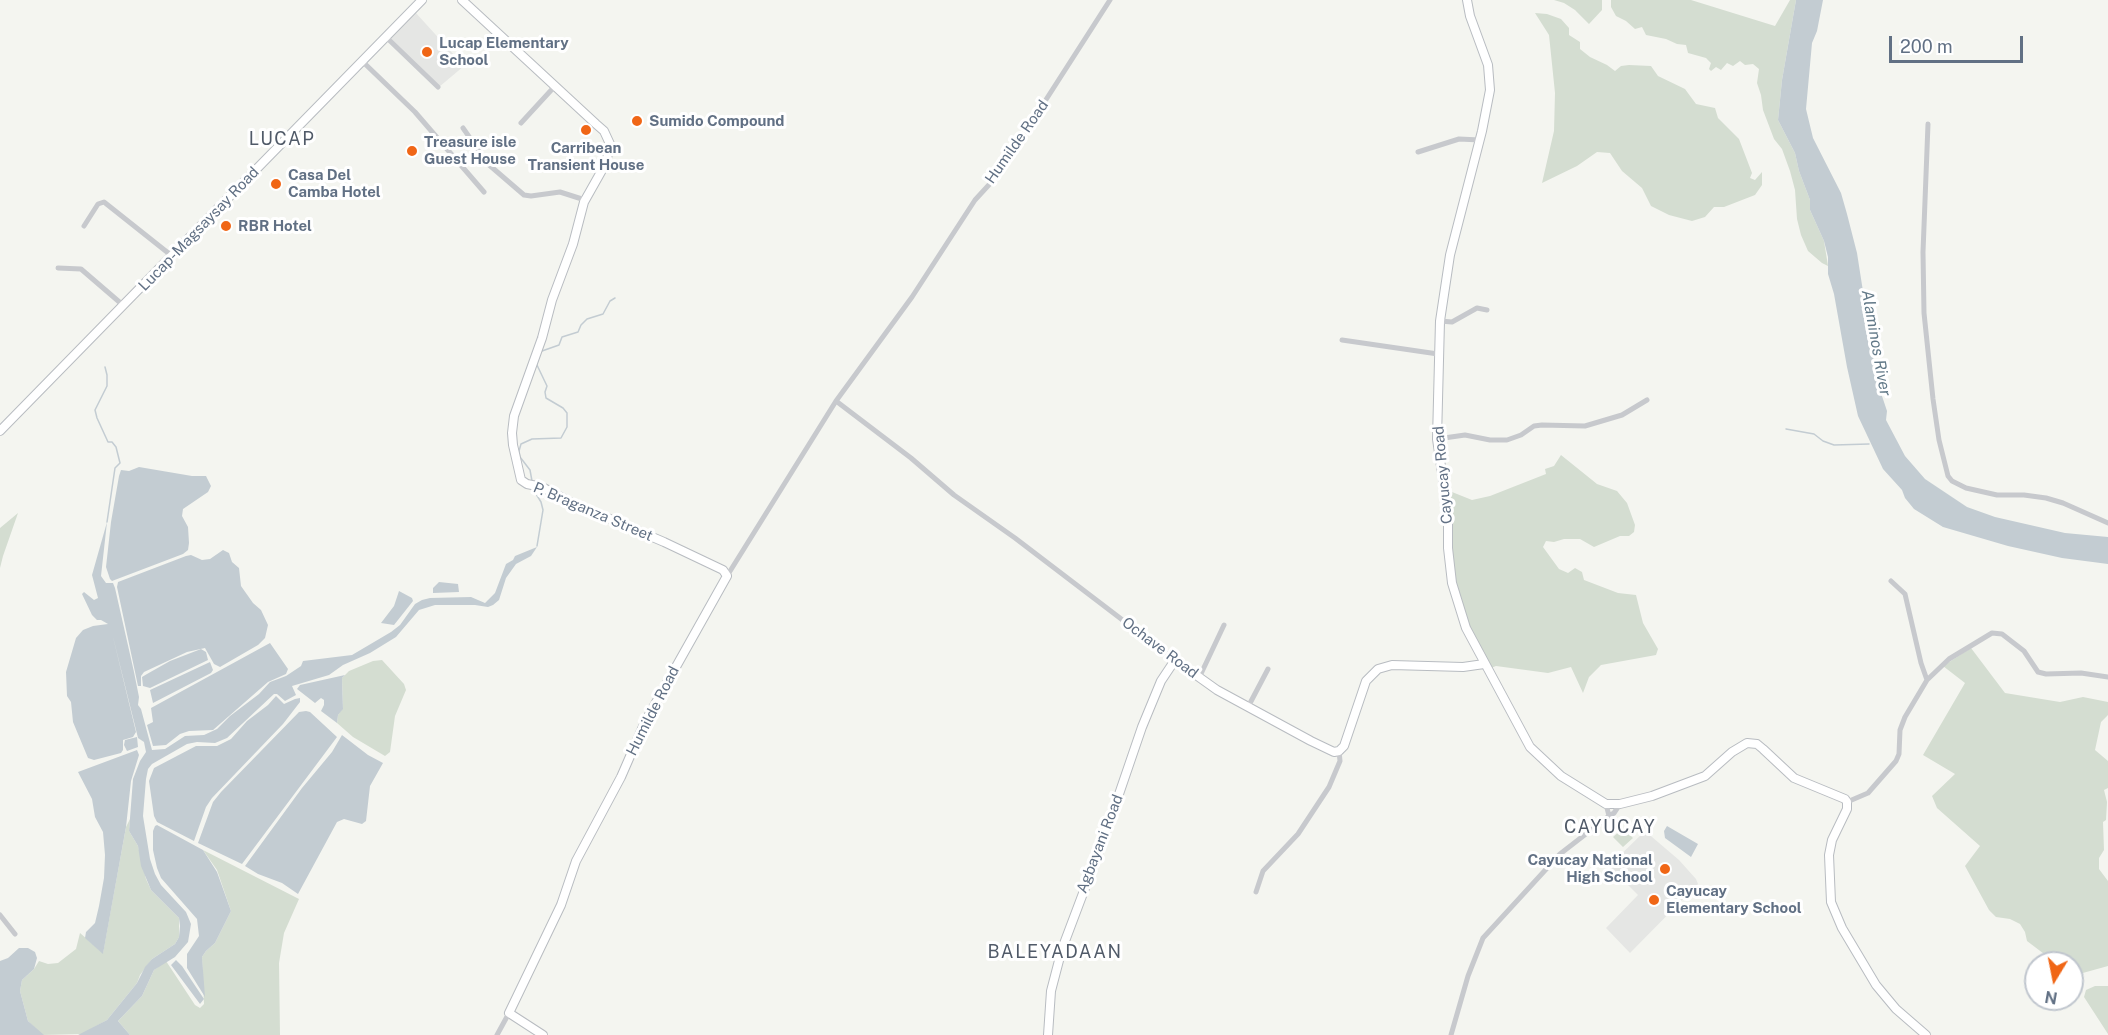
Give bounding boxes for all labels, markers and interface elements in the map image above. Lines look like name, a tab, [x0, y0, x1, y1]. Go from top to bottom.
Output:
scale bar	[1892, 24, 2026, 62]
place label: Lucap Elementary School	[439, 34, 569, 69]
text: 200 m	[1900, 36, 1953, 57]
marker: Lucap Elementary School	[420, 45, 434, 59]
street label: Humilde Road	[982, 97, 1052, 187]
place label: Sumido Compound	[649, 112, 784, 130]
marker: Sumido Compound	[630, 114, 644, 128]
marker: Carribean Transient House	[579, 123, 593, 137]
district label: LUCAP	[249, 128, 315, 150]
place label: Treasure isle Guest House	[424, 133, 516, 168]
place label: Carribean Transient House	[528, 139, 644, 174]
marker: Treasure isle Guest House	[405, 144, 419, 158]
street label: Lucap-Magsaysay Road	[135, 163, 263, 295]
place label: Casa Del Camba Hotel	[288, 166, 381, 201]
marker: Casa Del Camba Hotel	[269, 177, 283, 191]
place label: RBR Hotel	[238, 217, 312, 235]
marker: RBR Hotel	[219, 219, 233, 233]
water label: Alaminos River	[1857, 289, 1895, 397]
street label: Cayucay Road	[1430, 425, 1456, 525]
street label: P. Braganza Street	[531, 479, 655, 545]
street label: Ochave Road	[1118, 614, 1202, 682]
street label: Humilde Road	[623, 663, 683, 759]
street label: Agbayani Road	[1073, 792, 1127, 896]
district label: CAYUCAY	[1564, 816, 1656, 838]
place label: Cayucay National High School	[1528, 851, 1653, 886]
marker: Cayucay National High School	[1658, 862, 1672, 876]
place label: Cayucay Elementary School	[1666, 882, 1802, 917]
marker: Cayucay Elementary School	[1647, 893, 1661, 907]
district label: BALEYADAAN	[987, 941, 1123, 963]
north arrow	[2024, 951, 2084, 1011]
text: N	[2043, 987, 2059, 1008]

